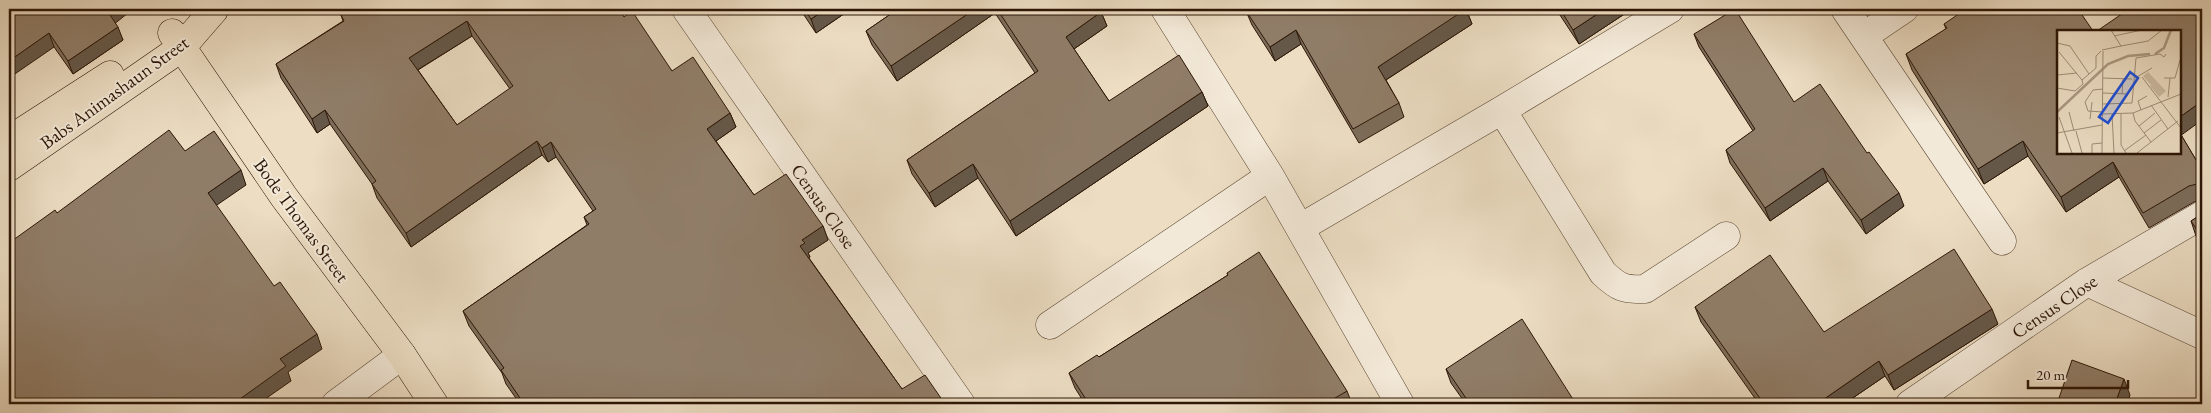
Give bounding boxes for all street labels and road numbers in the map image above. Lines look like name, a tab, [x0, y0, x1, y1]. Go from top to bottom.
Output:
street label: Babs Animashaun Street	[35, 30, 194, 155]
street label: Bode Thomas Street	[248, 153, 355, 287]
street label: Census Close	[785, 159, 862, 254]
street label: Census Close	[2007, 269, 2102, 344]

